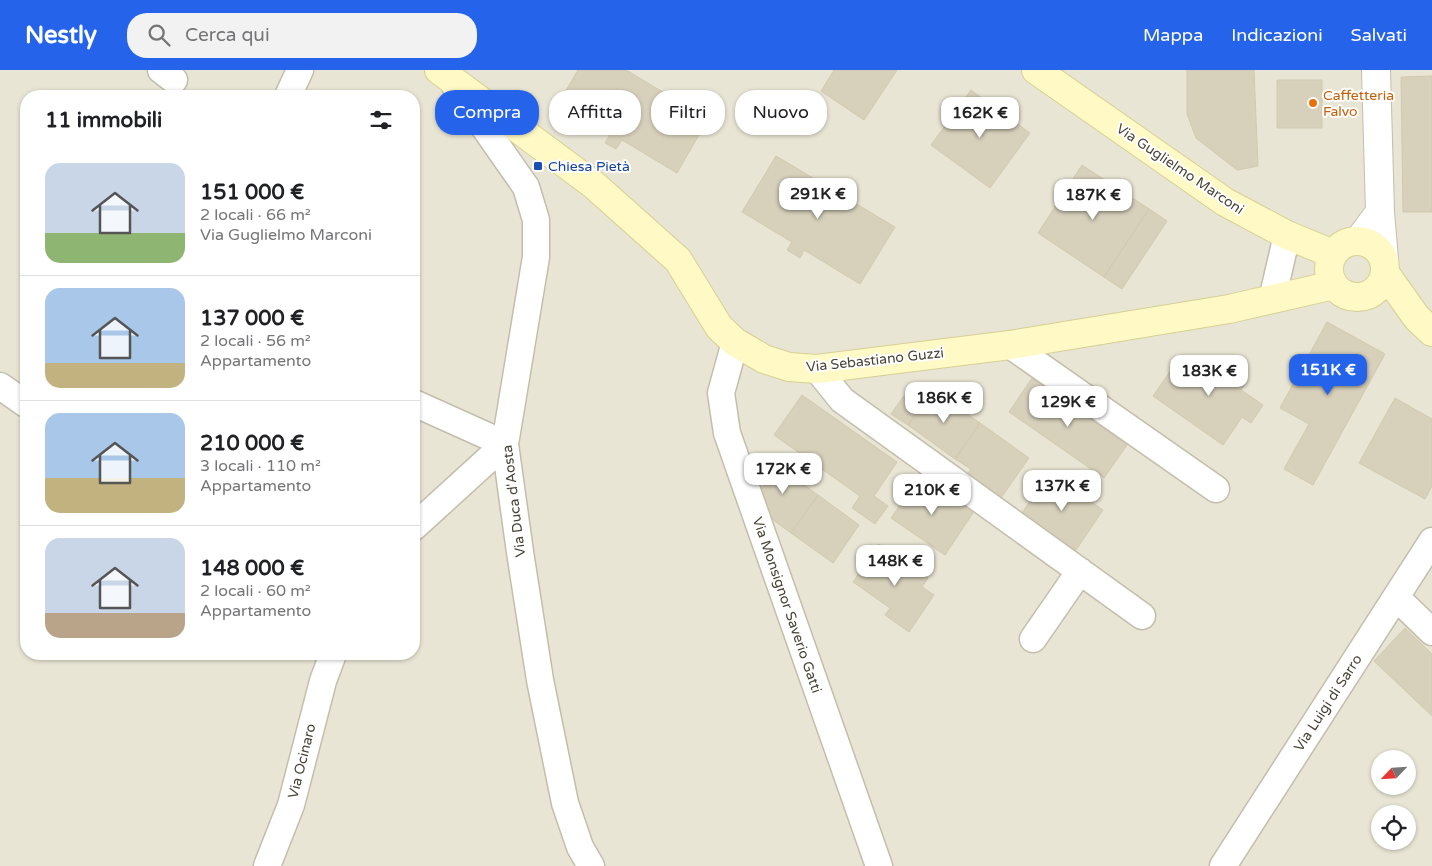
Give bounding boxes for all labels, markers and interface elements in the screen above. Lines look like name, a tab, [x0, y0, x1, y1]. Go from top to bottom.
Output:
search box	[127, 13, 477, 58]
text: Nestly	[25, 21, 97, 50]
icon: search	[145, 21, 173, 49]
text: Cerca qui	[185, 24, 270, 46]
text: Mappa	[1143, 24, 1203, 46]
text: Indicazioni	[1231, 24, 1323, 46]
text: Salvati	[1351, 24, 1407, 46]
place label: Caffetteria Falvo	[1323, 87, 1394, 120]
chip: Compra	[435, 90, 539, 135]
chip: Affitta	[549, 90, 641, 135]
chip: Filtri	[651, 90, 725, 135]
chip: Nuovo	[735, 90, 827, 135]
pin: 162K €	[939, 97, 1021, 139]
marker: Caffetteria Falvo	[1307, 97, 1319, 109]
text: 162K €	[952, 103, 1008, 123]
icon: filters	[367, 106, 395, 134]
text: 11 immobili	[45, 108, 162, 133]
street label: Via Guglielmo Marconi	[1113, 120, 1247, 218]
place label: Chiesa Pietà	[548, 158, 630, 175]
marker: Chiesa Pietà	[532, 160, 544, 172]
pin: 291K €	[777, 178, 859, 220]
pin: 187K €	[1052, 178, 1134, 221]
text: 151 000 €	[200, 180, 304, 205]
icon: home	[85, 183, 145, 243]
text: 291K €	[790, 184, 846, 204]
text: 187K €	[1065, 185, 1121, 205]
text: 2 locali · 66 m²	[200, 205, 311, 225]
text: Via Guglielmo Marconi	[200, 225, 372, 245]
text: 137 000 €	[200, 306, 304, 331]
icon: home	[85, 308, 145, 368]
text: 2 locali · 56 m²	[200, 331, 311, 351]
street label: Via Sebastiano Guzzi	[805, 344, 945, 376]
text: Appartamento	[200, 351, 311, 371]
pin: 183K €	[1168, 354, 1250, 397]
pin: 151K €	[1287, 354, 1369, 396]
text: 151K €	[1300, 360, 1356, 380]
text: 183K €	[1181, 361, 1237, 381]
pin: 186K €	[903, 382, 985, 424]
pin: 129K €	[1027, 386, 1109, 428]
text: 186K €	[916, 388, 972, 408]
text: 129K €	[1040, 392, 1096, 412]
text: 210 000 €	[200, 431, 304, 456]
icon: home	[85, 433, 145, 493]
street label: Via Duca d'Aosta	[499, 444, 529, 558]
pin: 172K €	[742, 452, 824, 495]
text: 3 locali · 110 m²	[200, 456, 321, 476]
text: 172K €	[755, 459, 811, 479]
pin: 137K €	[1021, 470, 1103, 512]
pin: 210K €	[891, 474, 973, 516]
text: Appartamento	[200, 476, 311, 496]
text: 137K €	[1034, 476, 1090, 496]
text: 210K €	[904, 480, 960, 500]
street label: Via Monsignor Saverio Gatti	[749, 515, 825, 695]
pin: 148K €	[854, 544, 936, 587]
text: 148K €	[867, 551, 923, 571]
text: 148 000 €	[200, 556, 304, 581]
icon: home	[85, 558, 145, 618]
text: 2 locali · 60 m²	[200, 581, 311, 601]
text: Appartamento	[200, 601, 311, 621]
street label: Via Luigi di Sarro	[1290, 651, 1366, 755]
street label: Via Ocinaro	[284, 722, 320, 800]
north arrow	[1371, 750, 1416, 795]
map controls	[1371, 750, 1416, 850]
button: locate	[1371, 805, 1416, 850]

